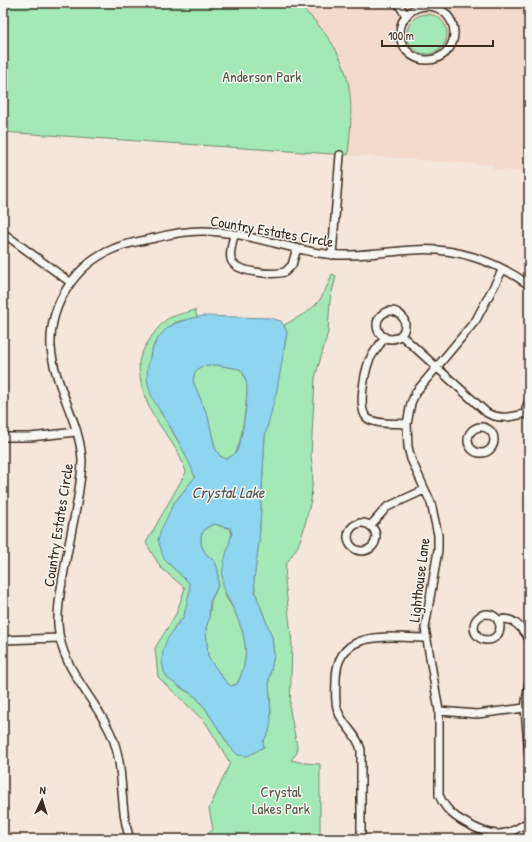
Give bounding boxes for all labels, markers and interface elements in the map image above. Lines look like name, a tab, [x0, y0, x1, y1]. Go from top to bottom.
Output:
scale bar	[382, 22, 493, 48]
text: 100 m	[388, 27, 414, 44]
park label: Anderson Park	[223, 66, 301, 87]
street label: Country Estates Circle	[209, 210, 335, 252]
street label: Country Estates Circle	[38, 462, 78, 588]
water label: Crystal Lake	[192, 481, 265, 503]
street label: Lighthouse Lane	[403, 537, 435, 623]
north arrow	[22, 780, 62, 820]
park label: Crystal Lakes Park	[252, 781, 310, 819]
text: N	[39, 783, 46, 797]

